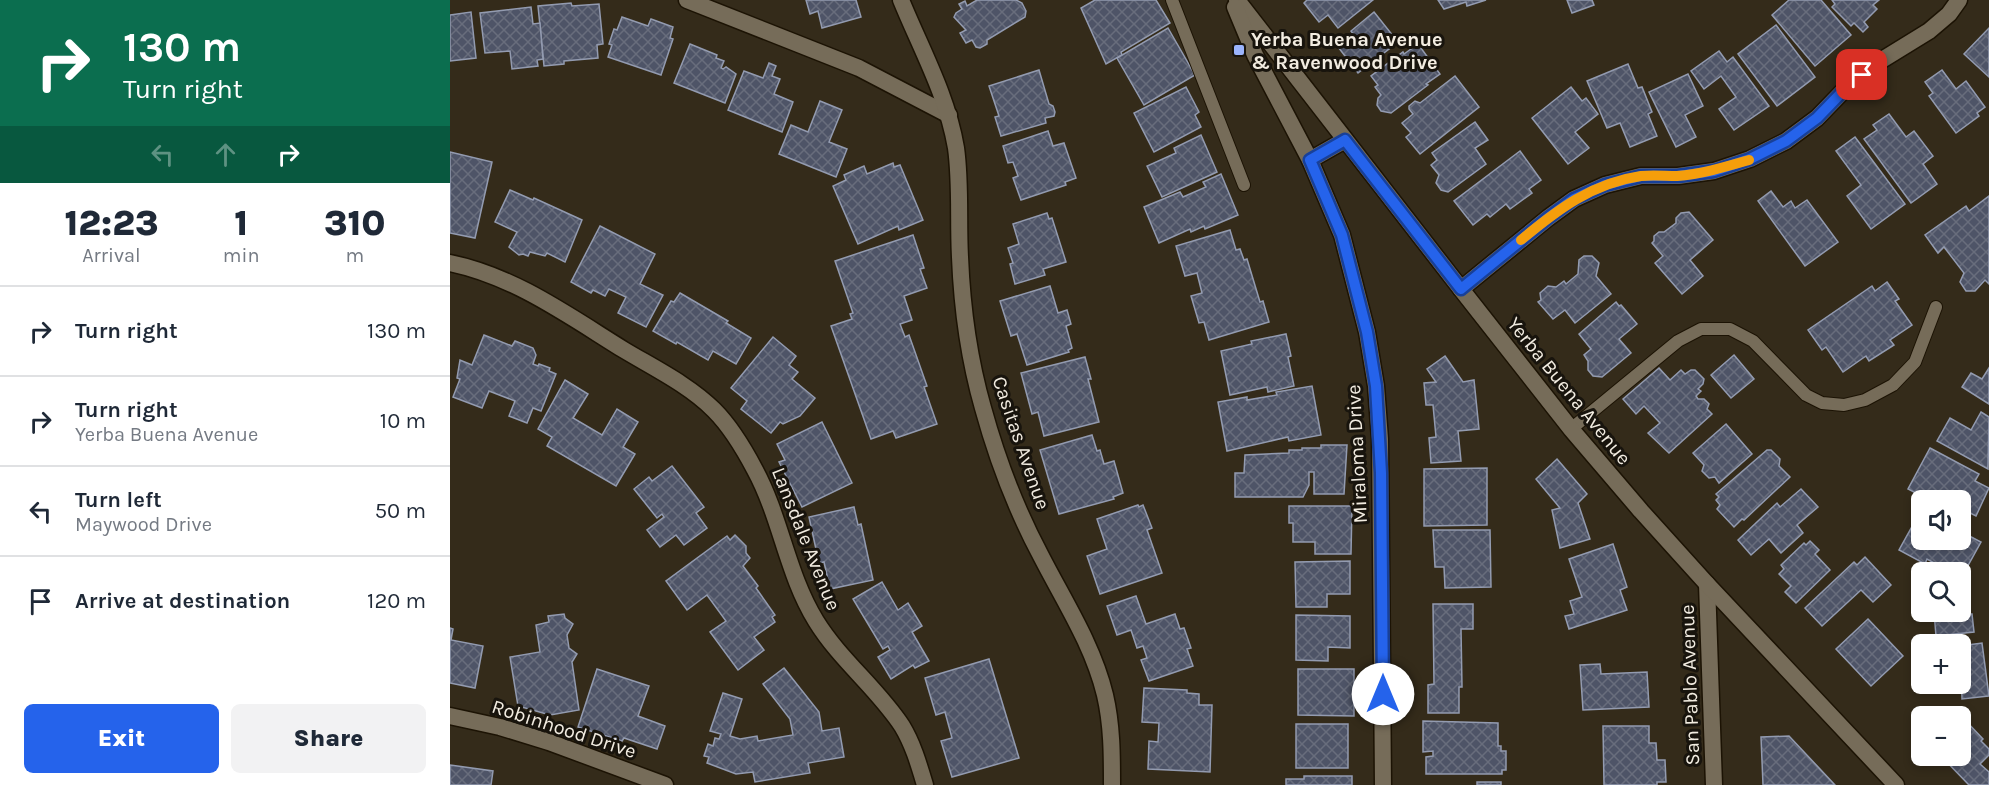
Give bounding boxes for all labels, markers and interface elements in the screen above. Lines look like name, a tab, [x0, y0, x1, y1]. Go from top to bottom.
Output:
text: 130 m	[123, 22, 241, 72]
icon: right	[24, 24, 102, 102]
place label: Yerba Buena Avenue & Ravenwood Drive	[1251, 28, 1443, 74]
marker: Yerba Buena Avenue & Ravenwood Drive	[1232, 43, 1246, 57]
pin	[1836, 49, 1887, 100]
icon: arrive	[1845, 58, 1878, 91]
text: Turn right	[123, 73, 243, 105]
icon: left	[146, 138, 179, 171]
icon: ahead	[209, 138, 242, 171]
icon: right	[272, 138, 305, 171]
text: 12:23	[64, 202, 158, 244]
text: 1	[234, 202, 248, 244]
text: 310	[324, 202, 386, 244]
text: Arrival	[82, 244, 141, 267]
text: min	[223, 244, 260, 267]
text: m	[345, 244, 364, 267]
street label: Yerba Buena Avenue	[1502, 313, 1636, 469]
icon: right	[24, 315, 57, 348]
text: Turn right	[75, 318, 178, 344]
text: 130 m	[367, 318, 426, 344]
street label: Casitas Avenue	[987, 373, 1055, 513]
street label: Miraloma Drive	[1342, 384, 1372, 524]
text: Turn right	[75, 397, 178, 423]
icon: right	[24, 405, 57, 438]
text: 10 m	[380, 408, 426, 434]
text: Yerba Buena Avenue	[75, 423, 258, 446]
street label: Lansdale Avenue	[767, 464, 845, 614]
text: Turn left	[75, 487, 162, 513]
map controls	[1911, 490, 1971, 766]
button: sound	[1911, 490, 1971, 550]
icon: left	[24, 495, 57, 528]
text: 50 m	[375, 498, 426, 524]
text: Maywood Drive	[75, 513, 212, 536]
button: search	[1911, 562, 1971, 622]
icon: arrive	[24, 585, 57, 618]
text: Arrive at destination	[75, 588, 290, 614]
text: 120 m	[367, 588, 426, 614]
street label: San Pablo Avenue	[1676, 604, 1704, 766]
button: +	[1911, 634, 1971, 694]
position arrow	[1351, 662, 1415, 726]
street label: Robinhood Drive	[489, 695, 639, 763]
button: Exit	[24, 704, 219, 773]
button: Share	[231, 704, 426, 773]
button: −	[1911, 706, 1971, 766]

